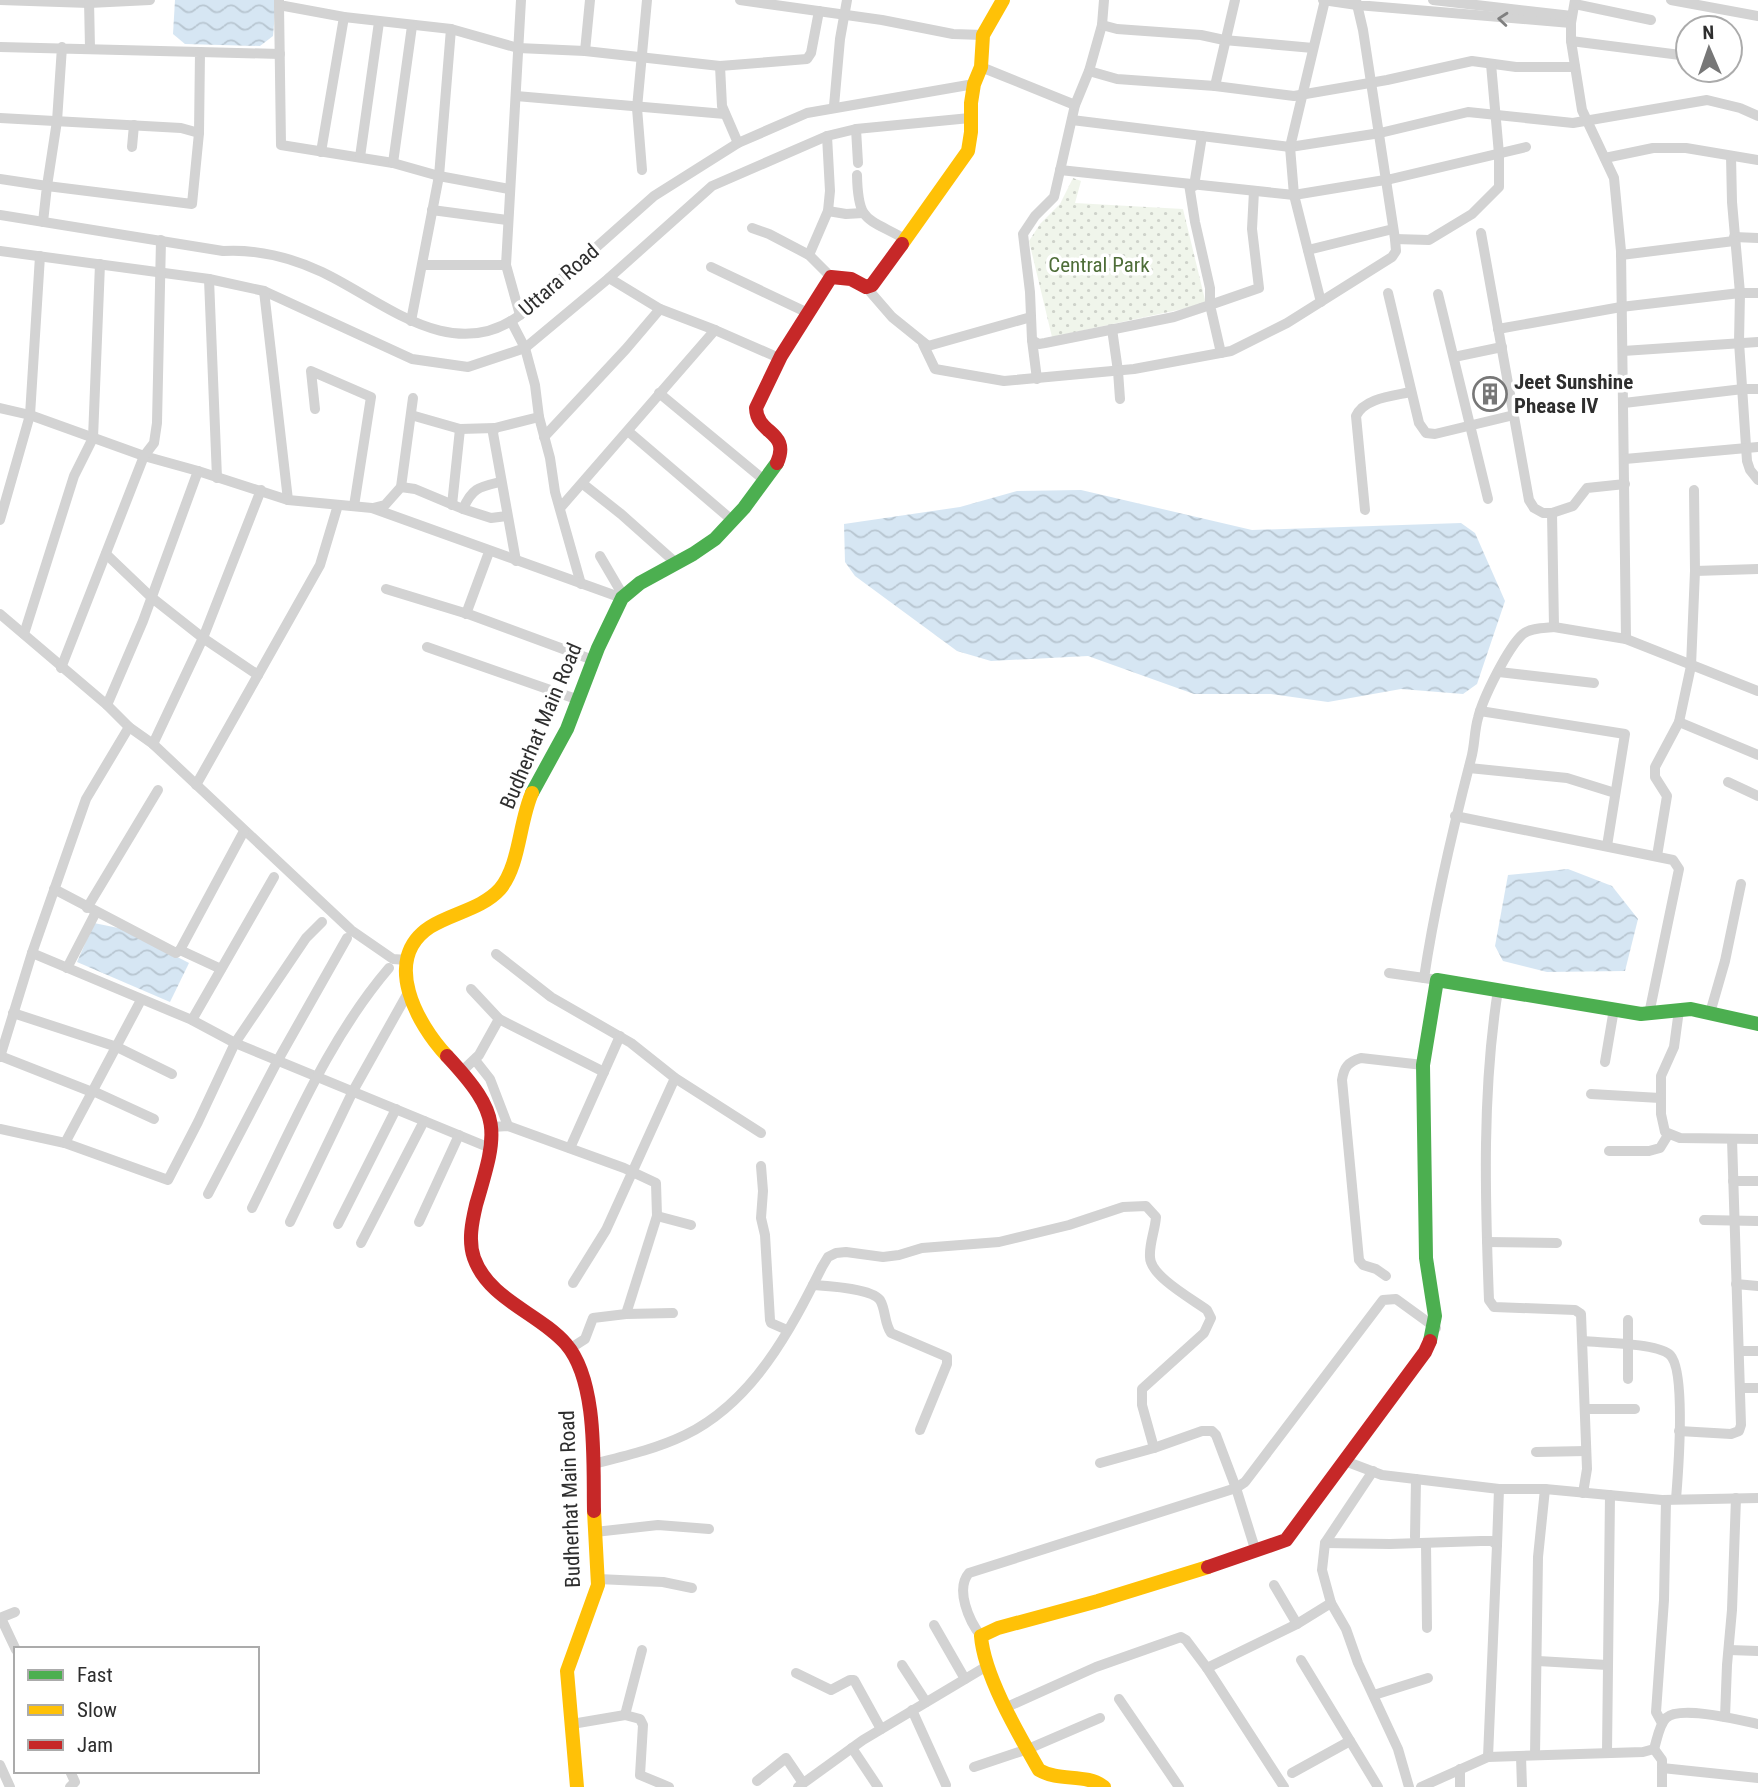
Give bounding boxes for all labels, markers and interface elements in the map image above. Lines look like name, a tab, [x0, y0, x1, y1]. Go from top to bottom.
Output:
one-way arrow	[1497, 12, 1508, 27]
north arrow	[1674, 14, 1744, 84]
text: N	[1702, 21, 1715, 44]
street label: Uttara Road	[514, 239, 604, 321]
park label: Central Park	[1048, 253, 1150, 277]
place label: Jeet Sunshine Phease IV	[1514, 370, 1633, 418]
building icon: Jeet Sunshine Phease IV	[1471, 375, 1509, 413]
street label: Budherhat Main Road	[495, 640, 587, 812]
street label: Budherhat Main Road	[555, 1410, 585, 1588]
legend	[14, 1647, 259, 1773]
text: Fast	[77, 1663, 113, 1687]
text: Slow	[77, 1698, 117, 1722]
text: Jam	[77, 1733, 113, 1757]

